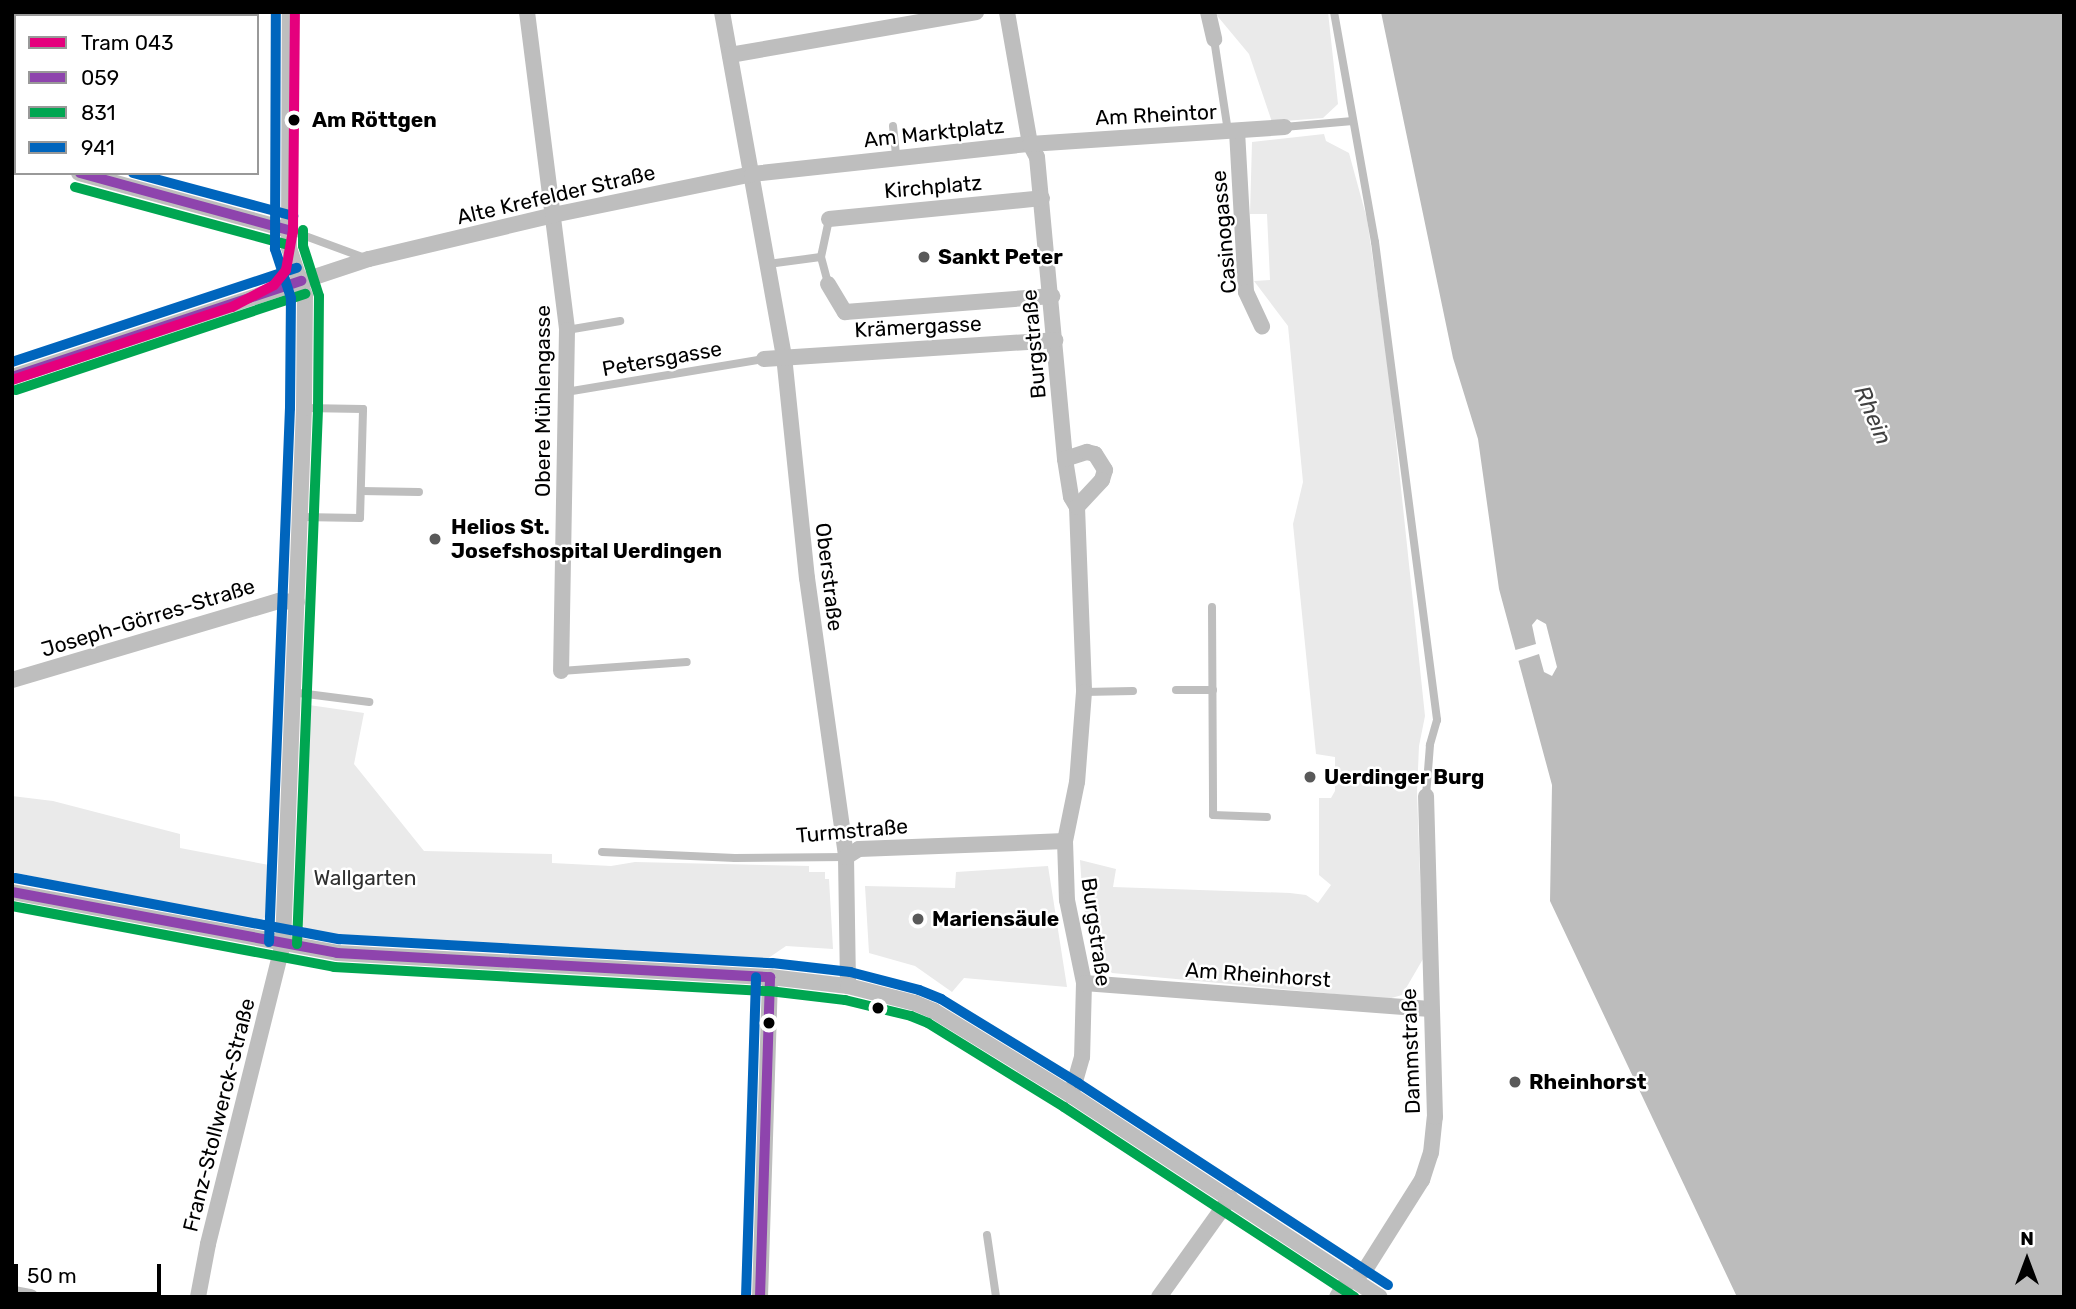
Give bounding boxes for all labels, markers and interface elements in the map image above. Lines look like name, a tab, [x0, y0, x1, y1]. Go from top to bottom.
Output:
legend	[14, 14, 259, 175]
text: Tram 043	[81, 30, 174, 55]
text: 059	[81, 65, 119, 90]
street label: Am Rheintor	[1094, 99, 1218, 131]
text: 831	[81, 100, 116, 125]
place label: Am Röttgen	[312, 107, 437, 133]
marker: Am Röttgen	[282, 108, 306, 132]
street label: Am Marktplatz	[862, 113, 1006, 153]
text: 941	[81, 135, 115, 160]
street label: Alte Krefelder Straße	[454, 160, 658, 230]
street label: Casinogasse	[1206, 169, 1242, 295]
street label: Kirchplatz	[883, 170, 983, 204]
place label: Sankt Peter	[938, 244, 1063, 270]
marker: Sankt Peter	[916, 249, 932, 265]
street label: Burgstraße	[1017, 288, 1051, 400]
street label: Obere Mühlengasse	[530, 305, 556, 497]
street label: Krämergasse	[854, 311, 982, 343]
street label: Petersgasse	[600, 336, 724, 382]
water label: Rhein	[1848, 381, 1898, 449]
place label: Helios St. Josefshospital Uerdingen	[451, 514, 722, 564]
street label: Oberstraße	[810, 521, 848, 633]
marker: Helios St. Josefshospital Uerdingen	[425, 529, 445, 549]
street label: Joseph-Görres-Straße	[38, 573, 258, 663]
place label: Uerdinger Burg	[1324, 764, 1485, 790]
marker: Uerdinger Burg	[1302, 769, 1318, 785]
street label: Turmstraße	[795, 814, 909, 848]
park label: Wallgarten	[314, 865, 416, 891]
street label: Burgstraße	[1076, 876, 1116, 988]
place label: Mariensäule	[932, 906, 1059, 932]
marker: Mariensäule	[910, 911, 926, 927]
street label: Am Rheinhorst	[1184, 957, 1332, 993]
street label: Dammstraße	[1396, 988, 1426, 1114]
street label: Franz-Stollwerck-Straße	[178, 996, 260, 1234]
unlabelled marker	[871, 1001, 885, 1015]
unlabelled marker	[762, 1016, 776, 1030]
place label: Rheinhorst	[1529, 1069, 1647, 1095]
marker: Rheinhorst	[1507, 1074, 1523, 1090]
north arrow	[1992, 1225, 2062, 1295]
text: N	[2020, 1227, 2034, 1250]
scale bar	[18, 1250, 164, 1294]
text: 50 m	[27, 1263, 77, 1288]

